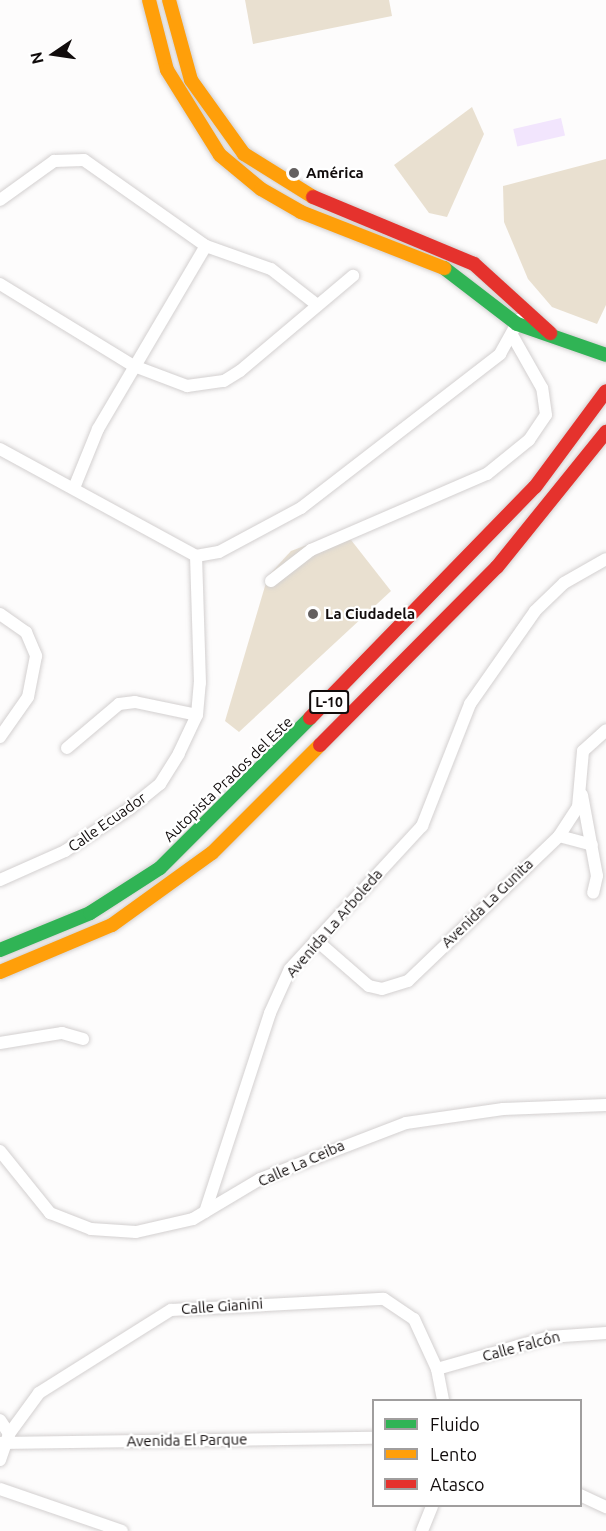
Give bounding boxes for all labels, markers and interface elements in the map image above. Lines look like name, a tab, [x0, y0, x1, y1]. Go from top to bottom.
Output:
north arrow	[24, 24, 84, 84]
text: N	[26, 50, 47, 66]
place label: América	[306, 164, 364, 182]
marker: América	[287, 166, 301, 180]
place label: La Ciudadela	[325, 605, 415, 623]
marker: La Ciudadela	[306, 607, 320, 621]
road number: L-10	[308, 691, 350, 713]
street label: Autopista Prados del Este	[160, 713, 296, 845]
street label: Calle Ecuador	[64, 788, 150, 856]
street label: Avenida La Gunita	[437, 855, 537, 951]
street label: Avenida La Arboleda	[282, 865, 386, 981]
street label: Calle La Ceiba	[255, 1136, 347, 1190]
street label: Calle Gianini	[180, 1294, 264, 1318]
street label: Calle Falcón	[480, 1327, 562, 1365]
legend	[372, 1399, 582, 1507]
text: Fluido	[430, 1414, 480, 1434]
street label: Avenida El Parque	[126, 1430, 248, 1450]
text: Lento	[430, 1444, 477, 1464]
text: Atasco	[430, 1474, 485, 1494]

